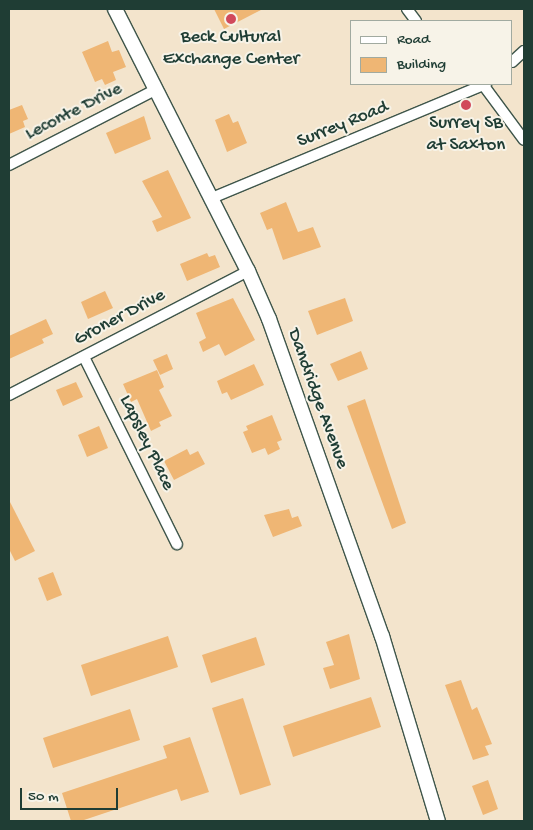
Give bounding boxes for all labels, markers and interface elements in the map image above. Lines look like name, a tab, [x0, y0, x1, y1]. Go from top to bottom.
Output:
marker: Beck Cultural Exchange Center	[225, 13, 237, 25]
legend	[350, 20, 513, 85]
place label: Beck Cultural Exchange Center	[163, 27, 299, 71]
text: Road	[397, 31, 430, 49]
text: Building	[397, 56, 446, 74]
street label: Leconte Drive	[22, 78, 126, 146]
street label: Surrey Road	[294, 96, 392, 154]
marker: Surrey SB at Saxton	[460, 99, 472, 111]
place label: Surrey SB at Saxton	[427, 113, 505, 157]
street label: Groner Drive	[70, 284, 170, 352]
street label: Dandridge Avenue	[281, 326, 353, 472]
street label: Lapsley Place	[113, 392, 179, 494]
scale bar	[22, 778, 120, 810]
text: 50 m	[28, 788, 59, 806]

